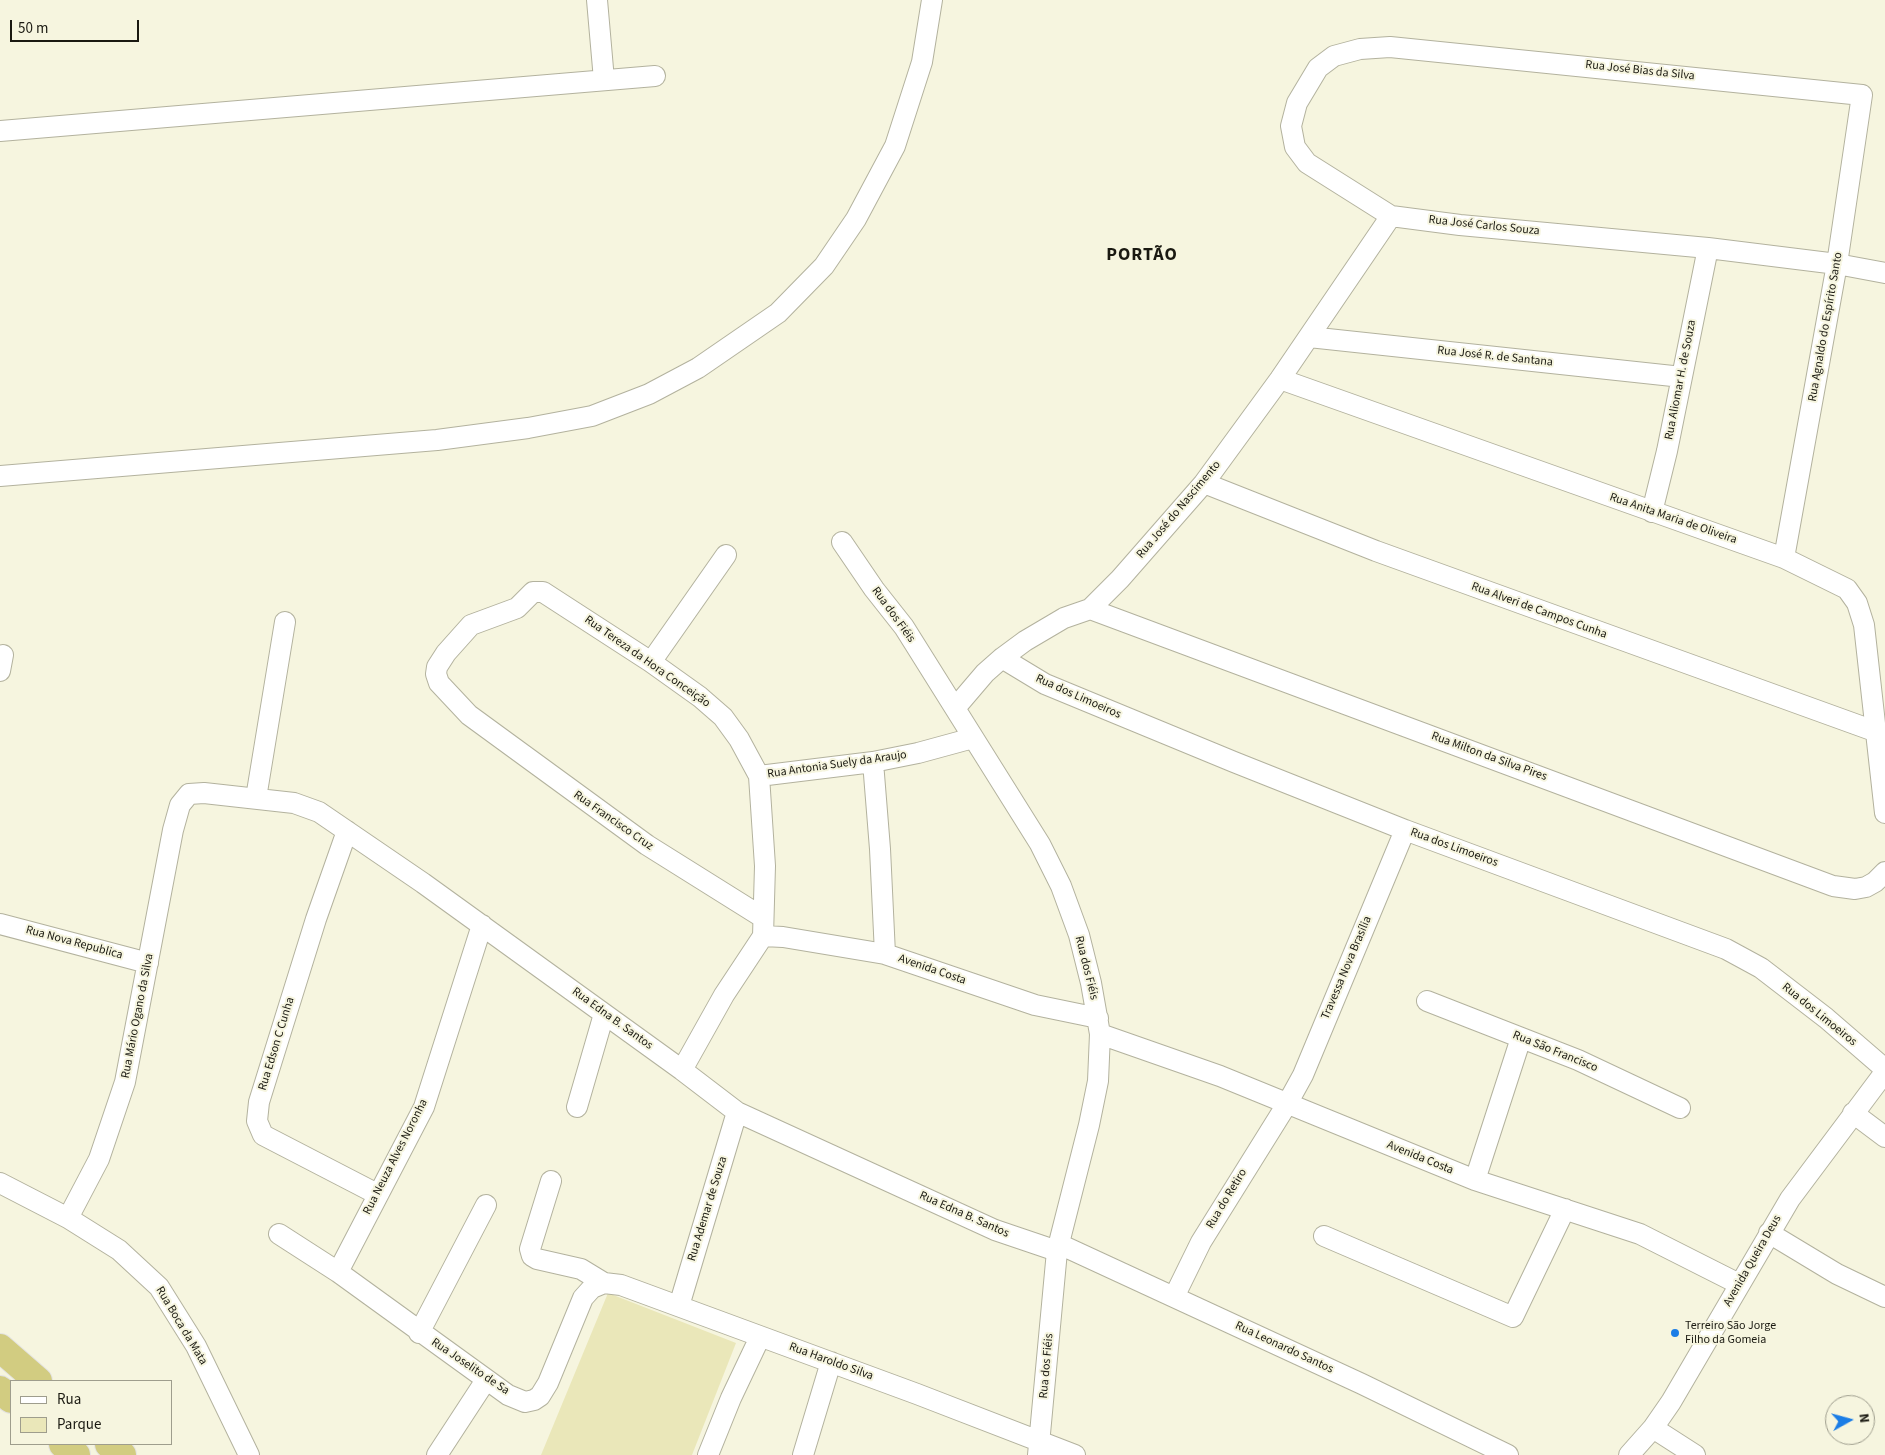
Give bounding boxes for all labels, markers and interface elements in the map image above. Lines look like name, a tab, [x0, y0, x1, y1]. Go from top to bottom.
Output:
scale bar	[12, 10, 141, 42]
text: 50 m	[18, 18, 48, 39]
street label: Rua José Bias da Silva	[1585, 58, 1695, 84]
street label: Rua José Carlos Souza	[1428, 213, 1540, 239]
district label: PORTÃO	[1106, 245, 1178, 267]
street label: Rua Agnaldo do Espírito Santo	[1806, 251, 1846, 403]
street label: Rua Aliomar H. de Souza	[1662, 319, 1700, 441]
street label: Rua José R. de Santana	[1437, 344, 1553, 370]
street label: Rua José do Nascimento	[1134, 458, 1224, 562]
street label: Rua Anita Maria de Oliveira	[1607, 490, 1739, 548]
street label: Rua Alveri de Campos Cunha	[1469, 580, 1609, 642]
street label: Rua dos Fiéis	[868, 584, 918, 646]
street label: Rua Tereza da Hora Conceição	[581, 613, 713, 711]
street label: Rua dos Limoeiros	[1033, 672, 1123, 722]
street label: Rua Milton da Silva Pires	[1429, 729, 1549, 785]
street label: Rua Antonia Suely da Araujo	[766, 748, 908, 782]
street label: Rua Francisco Cruz	[570, 788, 656, 854]
street label: Rua dos Limoeiros	[1408, 825, 1500, 871]
street label: Travessa Nova Brasília	[1319, 914, 1375, 1022]
street label: Rua Nova Republica	[24, 923, 124, 963]
street label: Rua dos Fiéis	[1071, 935, 1101, 1001]
street label: Rua Mário Ogano da Silva	[119, 952, 157, 1080]
street label: Avenida Costa	[896, 952, 968, 988]
street label: Rua dos Limoeiros	[1779, 980, 1859, 1050]
street label: Rua Edna B. Santos	[569, 985, 655, 1053]
street label: Rua Edson C Cunha	[256, 996, 298, 1092]
street label: Rua São Francisco	[1510, 1028, 1600, 1076]
street label: Rua Neuza Alves Noronha	[361, 1097, 431, 1217]
street label: Avenida Costa	[1385, 1138, 1455, 1178]
street label: Rua Ademar de Souza	[685, 1155, 731, 1263]
street label: Rua do Retiro	[1203, 1166, 1251, 1232]
street label: Rua Edna B. Santos	[917, 1189, 1011, 1241]
street label: Avenida Queira Deus	[1721, 1213, 1785, 1309]
street label: Rua Boca da Mata	[152, 1284, 210, 1368]
street label: Rua Leonardo Santos	[1233, 1319, 1335, 1377]
place label: Terreiro São Jorge Filho da Gomeia	[1685, 1319, 1776, 1347]
marker: Terreiro São Jorge Filho da Gomeia	[1669, 1327, 1681, 1339]
street label: Rua dos Fiéis	[1037, 1333, 1057, 1399]
street label: Rua Joselito de Sa	[428, 1336, 512, 1398]
street label: Rua Haroldo Silva	[787, 1340, 875, 1384]
legend	[10, 1380, 172, 1445]
text: Rua	[57, 1389, 81, 1410]
north arrow	[1825, 1395, 1875, 1445]
text: N	[1853, 1412, 1874, 1424]
text: Parque	[57, 1414, 101, 1435]

